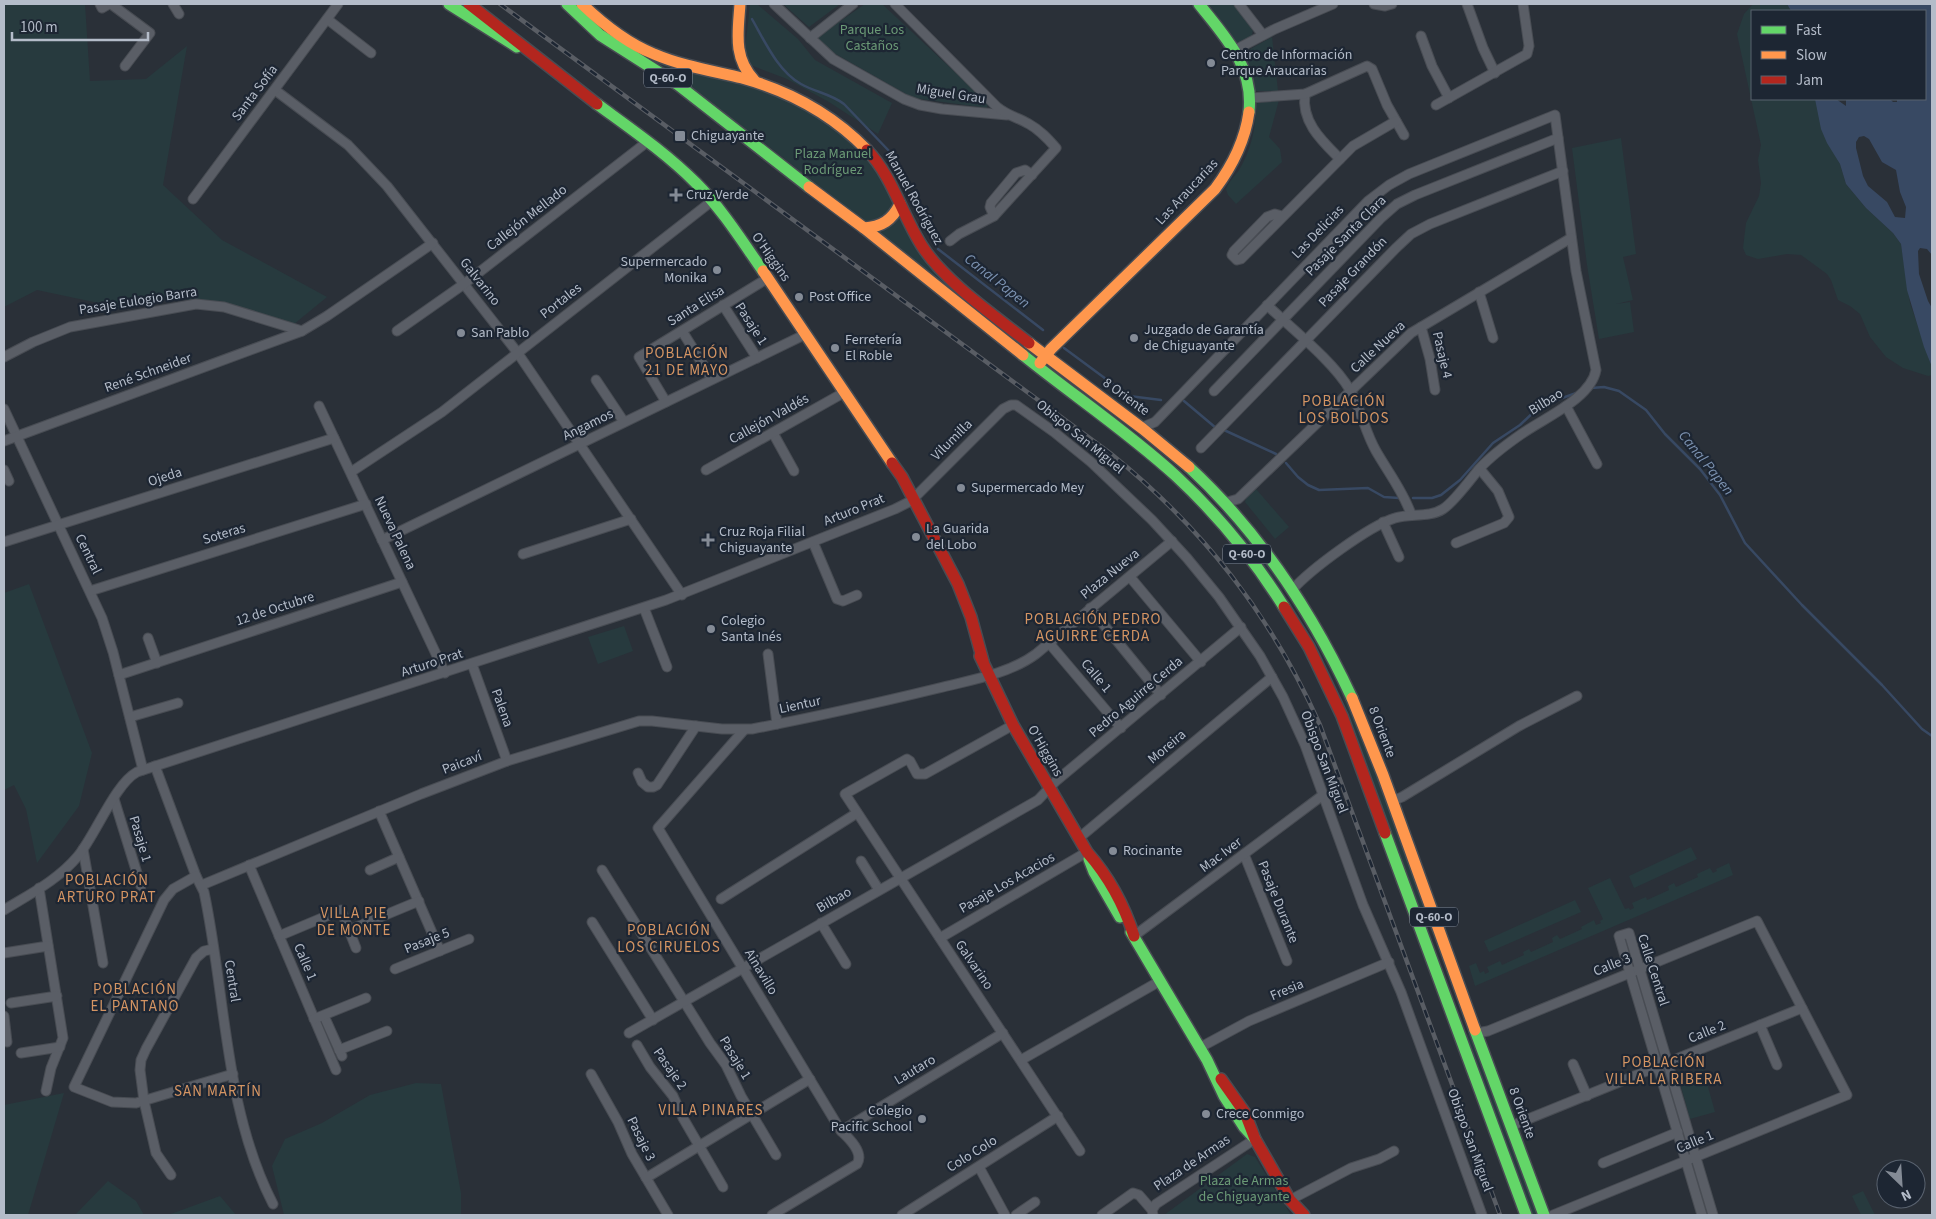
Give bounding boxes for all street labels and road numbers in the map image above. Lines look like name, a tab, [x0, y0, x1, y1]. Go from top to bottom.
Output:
street label: Santa Sofía	[227, 61, 283, 125]
road number: Q-60-O	[644, 68, 692, 88]
street label: Miguel Grau	[915, 79, 987, 109]
street label: Manuel Rodríguez	[880, 147, 948, 249]
street label: Las Araucarias	[1151, 154, 1223, 229]
street label: Callejón Mellado	[482, 180, 572, 256]
street label: Pasaje Santa Clara	[1301, 191, 1391, 281]
street label: Las Delicias	[1287, 201, 1349, 263]
street label: O'Higgins	[747, 228, 795, 286]
street label: Pasaje Grandón	[1314, 232, 1392, 312]
street label: Galvarino	[455, 254, 505, 310]
street label: Portales	[536, 278, 586, 324]
street label: Santa Elisa	[664, 281, 728, 331]
street label: Pasaje Eulogio Barra	[78, 282, 198, 320]
street label: Pasaje 1	[730, 299, 772, 349]
street label: Calle Nueva	[1346, 316, 1410, 378]
street label: Pasaje 4	[1427, 330, 1457, 380]
street label: René Schneider	[102, 348, 194, 398]
street label: 8 Oriente	[1098, 373, 1154, 421]
street label: Bilbao	[1525, 384, 1567, 420]
street label: Callejón Valdés	[725, 389, 813, 449]
street label: Obispo San Miguel	[1032, 395, 1129, 479]
street label: Angamos	[559, 404, 617, 446]
street label: Vilumilla	[927, 415, 977, 465]
street label: Ojeda	[145, 462, 185, 492]
street label: Arturo Prat	[821, 489, 888, 531]
street label: Nueva Palena	[369, 493, 421, 573]
street label: Soteras	[200, 518, 248, 550]
street label: Central	[70, 531, 106, 578]
street label: Plaza Nueva	[1076, 544, 1144, 604]
road number: Q-60-O	[1223, 544, 1271, 564]
street label: 12 de Octubre	[233, 587, 317, 631]
street label: Arturo Prat	[398, 644, 466, 682]
street label: Pedro Aguirre Cerda	[1085, 652, 1187, 742]
street label: Calle 1	[1076, 655, 1116, 697]
street label: Palena	[486, 686, 518, 730]
street label: Lientur	[777, 691, 823, 719]
street label: 8 Oriente	[1363, 703, 1401, 761]
street label: Obispo San Miguel	[1295, 708, 1353, 817]
street label: O'Higgins	[1022, 722, 1068, 781]
street label: Moreira	[1144, 725, 1190, 769]
street label: Paicaví	[439, 746, 485, 780]
street label: Pasaje 1	[123, 813, 157, 865]
street label: Mac Iver	[1196, 832, 1246, 878]
street label: Pasaje Los Acacios	[955, 847, 1059, 919]
street label: Pasaje Durante	[1252, 858, 1304, 946]
street label: Bilbao	[813, 882, 855, 918]
road number: Q-60-O	[1410, 908, 1458, 926]
street label: Pasaje 5	[401, 923, 453, 959]
street label: Calle Central	[1632, 932, 1674, 1009]
street label: Galvarino	[950, 936, 998, 994]
street label: Calle 1	[288, 940, 322, 984]
street label: Ainavillo	[739, 945, 783, 999]
street label: Calle 3	[1590, 948, 1634, 982]
street label: Central	[219, 958, 245, 1004]
street label: Fresia	[1267, 974, 1307, 1006]
street label: Calle 2	[1685, 1015, 1729, 1049]
street label: Pasaje 1	[714, 1033, 756, 1084]
street label: Pasaje 2	[648, 1044, 692, 1094]
street label: Lautaro	[890, 1050, 940, 1090]
street label: 8 Oriente	[1503, 1084, 1541, 1142]
street label: Obispo San Miguel	[1442, 1086, 1498, 1195]
street label: Pasaje 3	[622, 1113, 660, 1165]
street label: Calle 1	[1673, 1125, 1717, 1159]
street label: Plaza de Armas	[1150, 1130, 1234, 1196]
street label: Colo Colo	[943, 1131, 1001, 1177]

